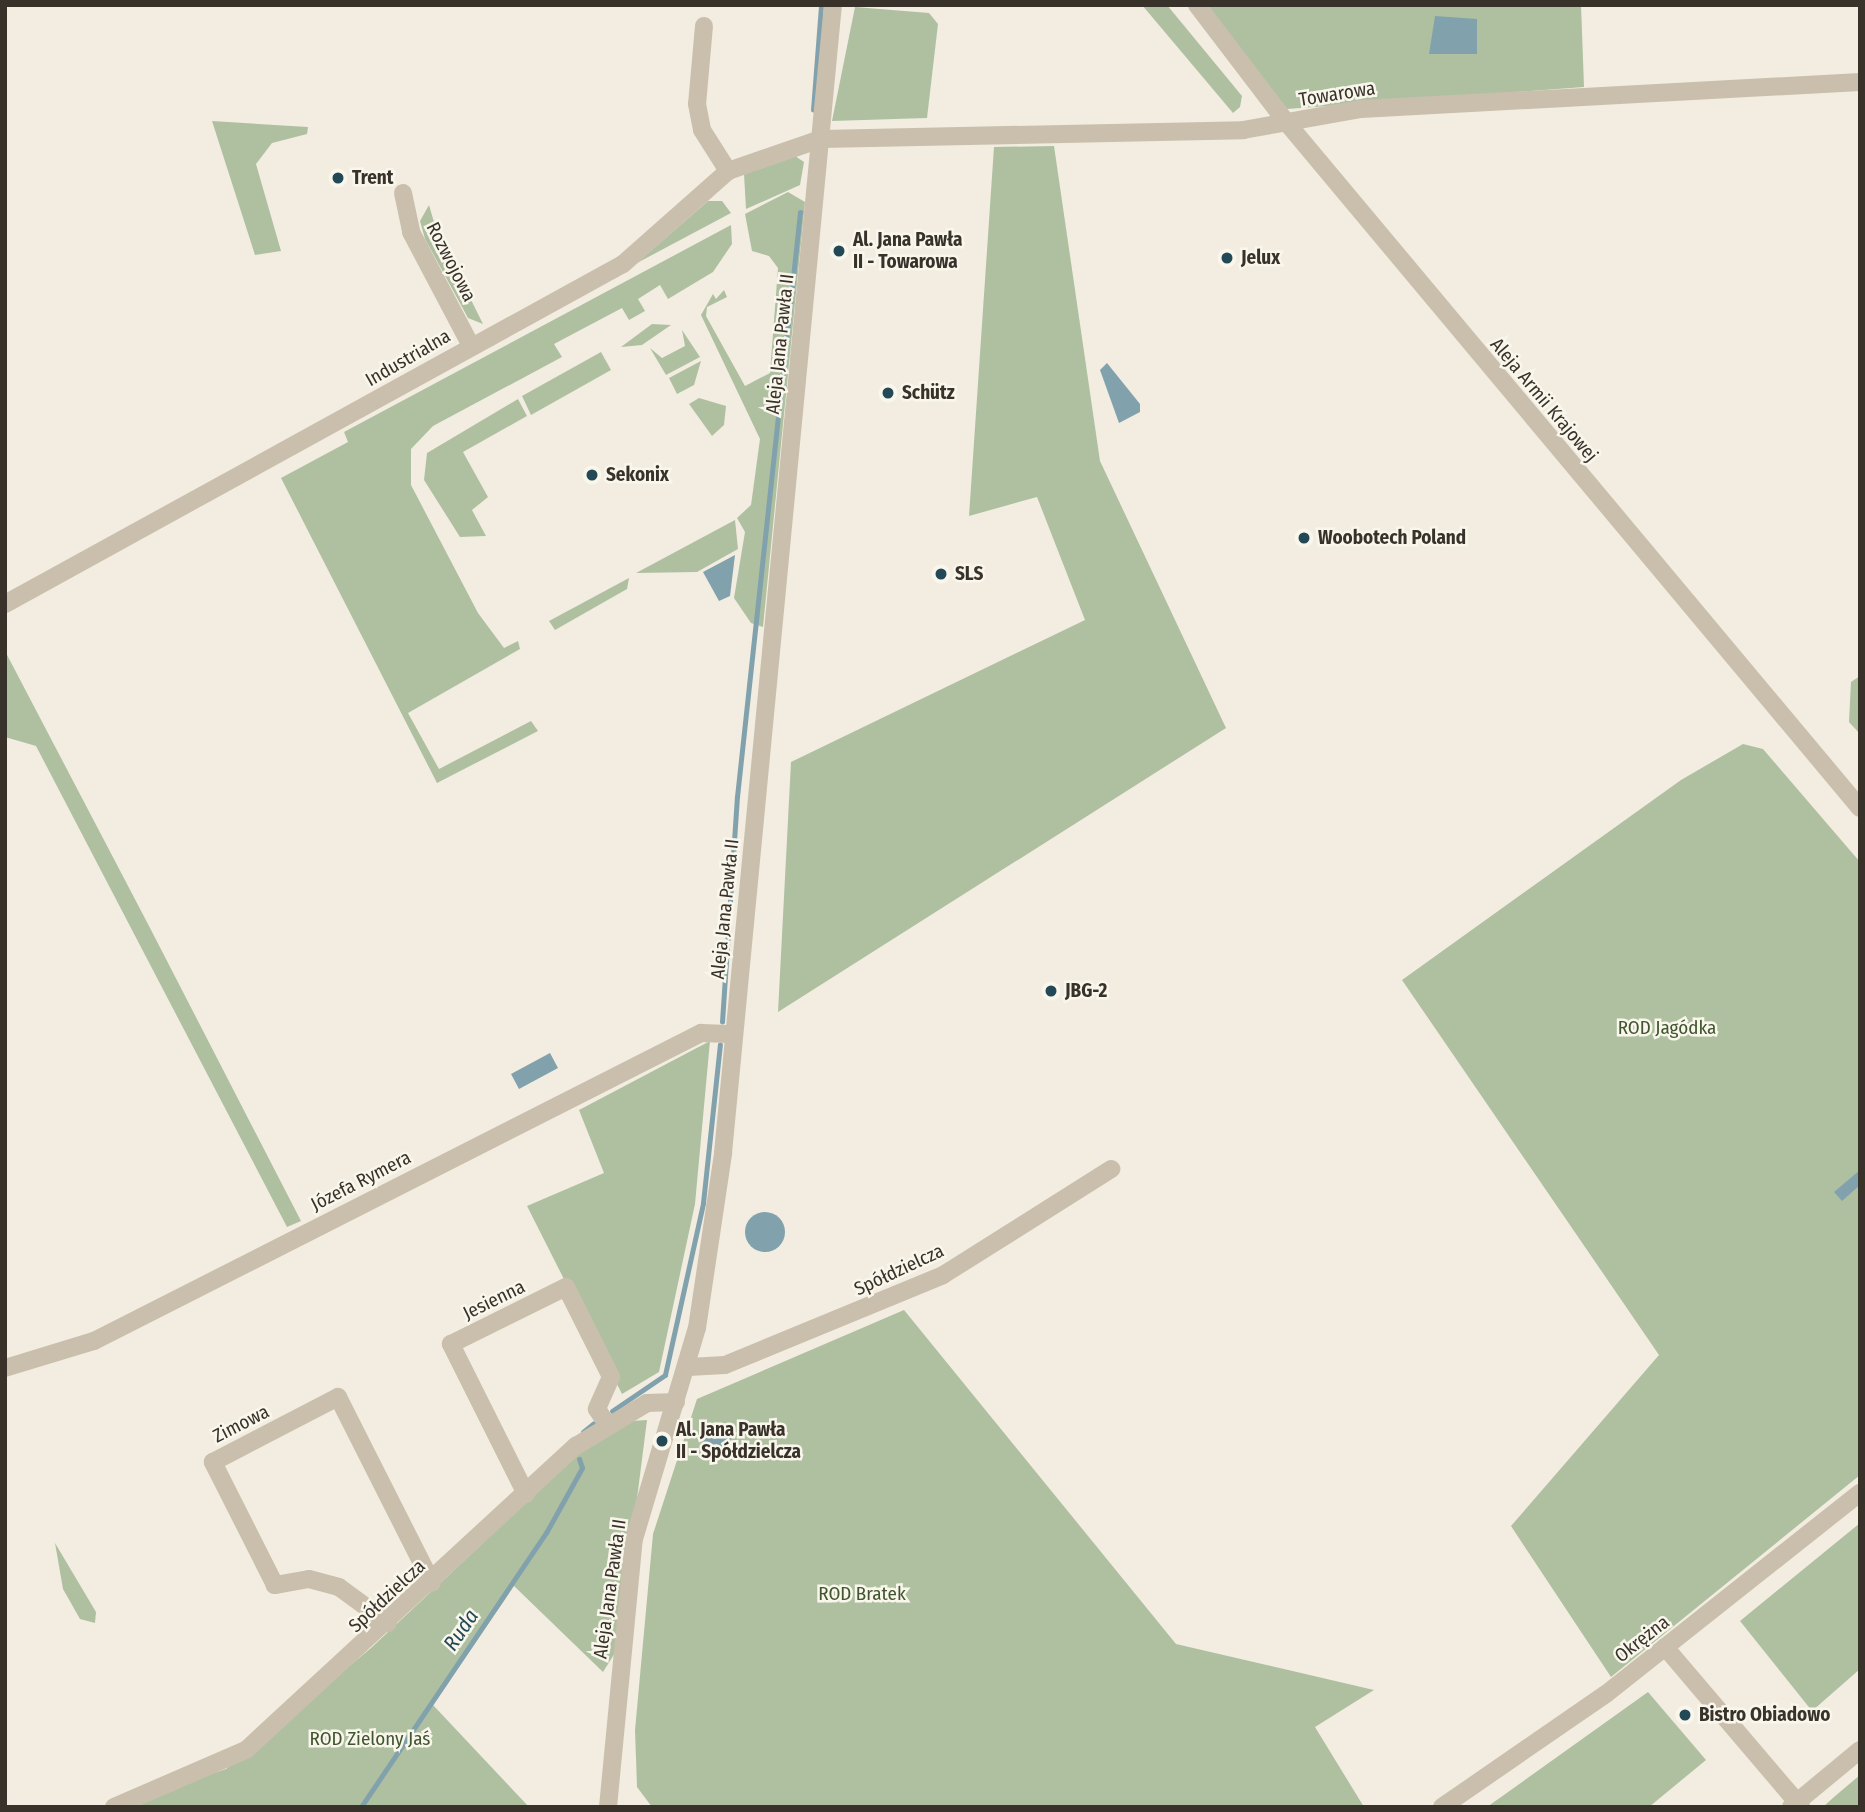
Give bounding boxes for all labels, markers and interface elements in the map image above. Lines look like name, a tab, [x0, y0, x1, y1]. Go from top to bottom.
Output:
street label: Towarowa	[1297, 77, 1377, 111]
place label: Trent	[352, 167, 393, 189]
marker: Trent	[330, 170, 346, 186]
street label: Rozwojowa	[421, 218, 481, 306]
place label: Al. Jana Pawła II - Towarowa	[853, 229, 963, 273]
marker: Al. Jana Pawła II - Towarowa	[831, 243, 847, 259]
place label: Jelux	[1241, 247, 1280, 269]
marker: Jelux	[1219, 250, 1235, 266]
street label: Aleja Jana Pawła II	[761, 273, 799, 415]
street label: Industrialna	[361, 325, 455, 391]
street label: Aleja Armii Krajowej	[1486, 333, 1602, 467]
place label: Schütz	[902, 382, 955, 404]
marker: Schütz	[880, 385, 896, 401]
place label: Sekonix	[606, 464, 669, 486]
marker: Sekonix	[584, 467, 600, 483]
place label: Woobotech Poland	[1318, 527, 1466, 549]
marker: Woobotech Poland	[1296, 530, 1312, 546]
place label: SLS	[955, 563, 983, 585]
marker: SLS	[933, 566, 949, 582]
street label: Aleja Jana Pawła II	[706, 838, 744, 980]
place label: JBG-2	[1065, 980, 1107, 1002]
marker: JBG-2	[1043, 983, 1059, 999]
park label: ROD Jagódka	[1618, 1017, 1716, 1039]
street label: Józefa Rymera	[307, 1146, 415, 1216]
street label: Spółdzielcza	[851, 1239, 947, 1301]
street label: Jesienna	[459, 1275, 529, 1325]
street label: Zimowa	[209, 1400, 273, 1448]
place label: Al. Jana Pawła II - Spółdzielcza	[676, 1419, 801, 1463]
marker: Al. Jana Pawła II - Spółdzielcza	[654, 1433, 670, 1449]
street label: Aleja Jana Pawła II	[589, 1518, 631, 1660]
street label: Spółdzielcza	[344, 1555, 430, 1637]
park label: ROD Bratek	[818, 1583, 906, 1605]
water label: Ruda	[438, 1605, 484, 1655]
street label: Okrężna	[1610, 1611, 1674, 1667]
place label: Bistro Obiadowo	[1699, 1704, 1830, 1726]
marker: Bistro Obiadowo	[1677, 1707, 1693, 1723]
park label: ROD Zielony Jaś	[310, 1728, 430, 1750]

